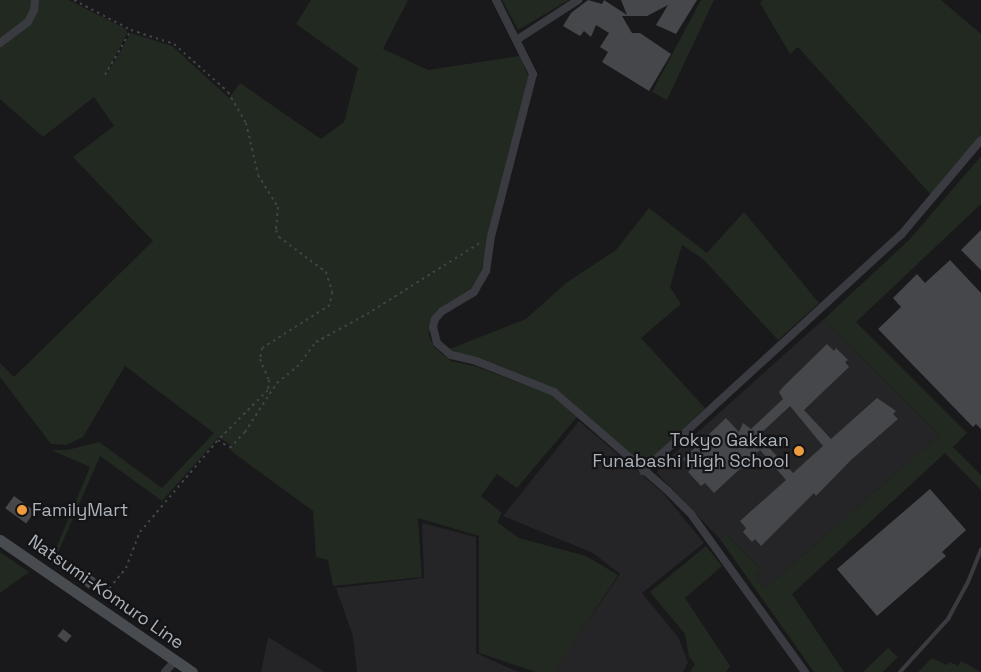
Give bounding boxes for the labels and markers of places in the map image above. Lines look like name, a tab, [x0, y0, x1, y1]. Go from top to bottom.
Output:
place label: Tokyo Gakkan Funabashi High School	[593, 430, 789, 472]
marker: Tokyo Gakkan Funabashi High School	[793, 445, 805, 457]
place label: FamilyMart	[32, 499, 128, 521]
marker: FamilyMart	[16, 504, 28, 516]

